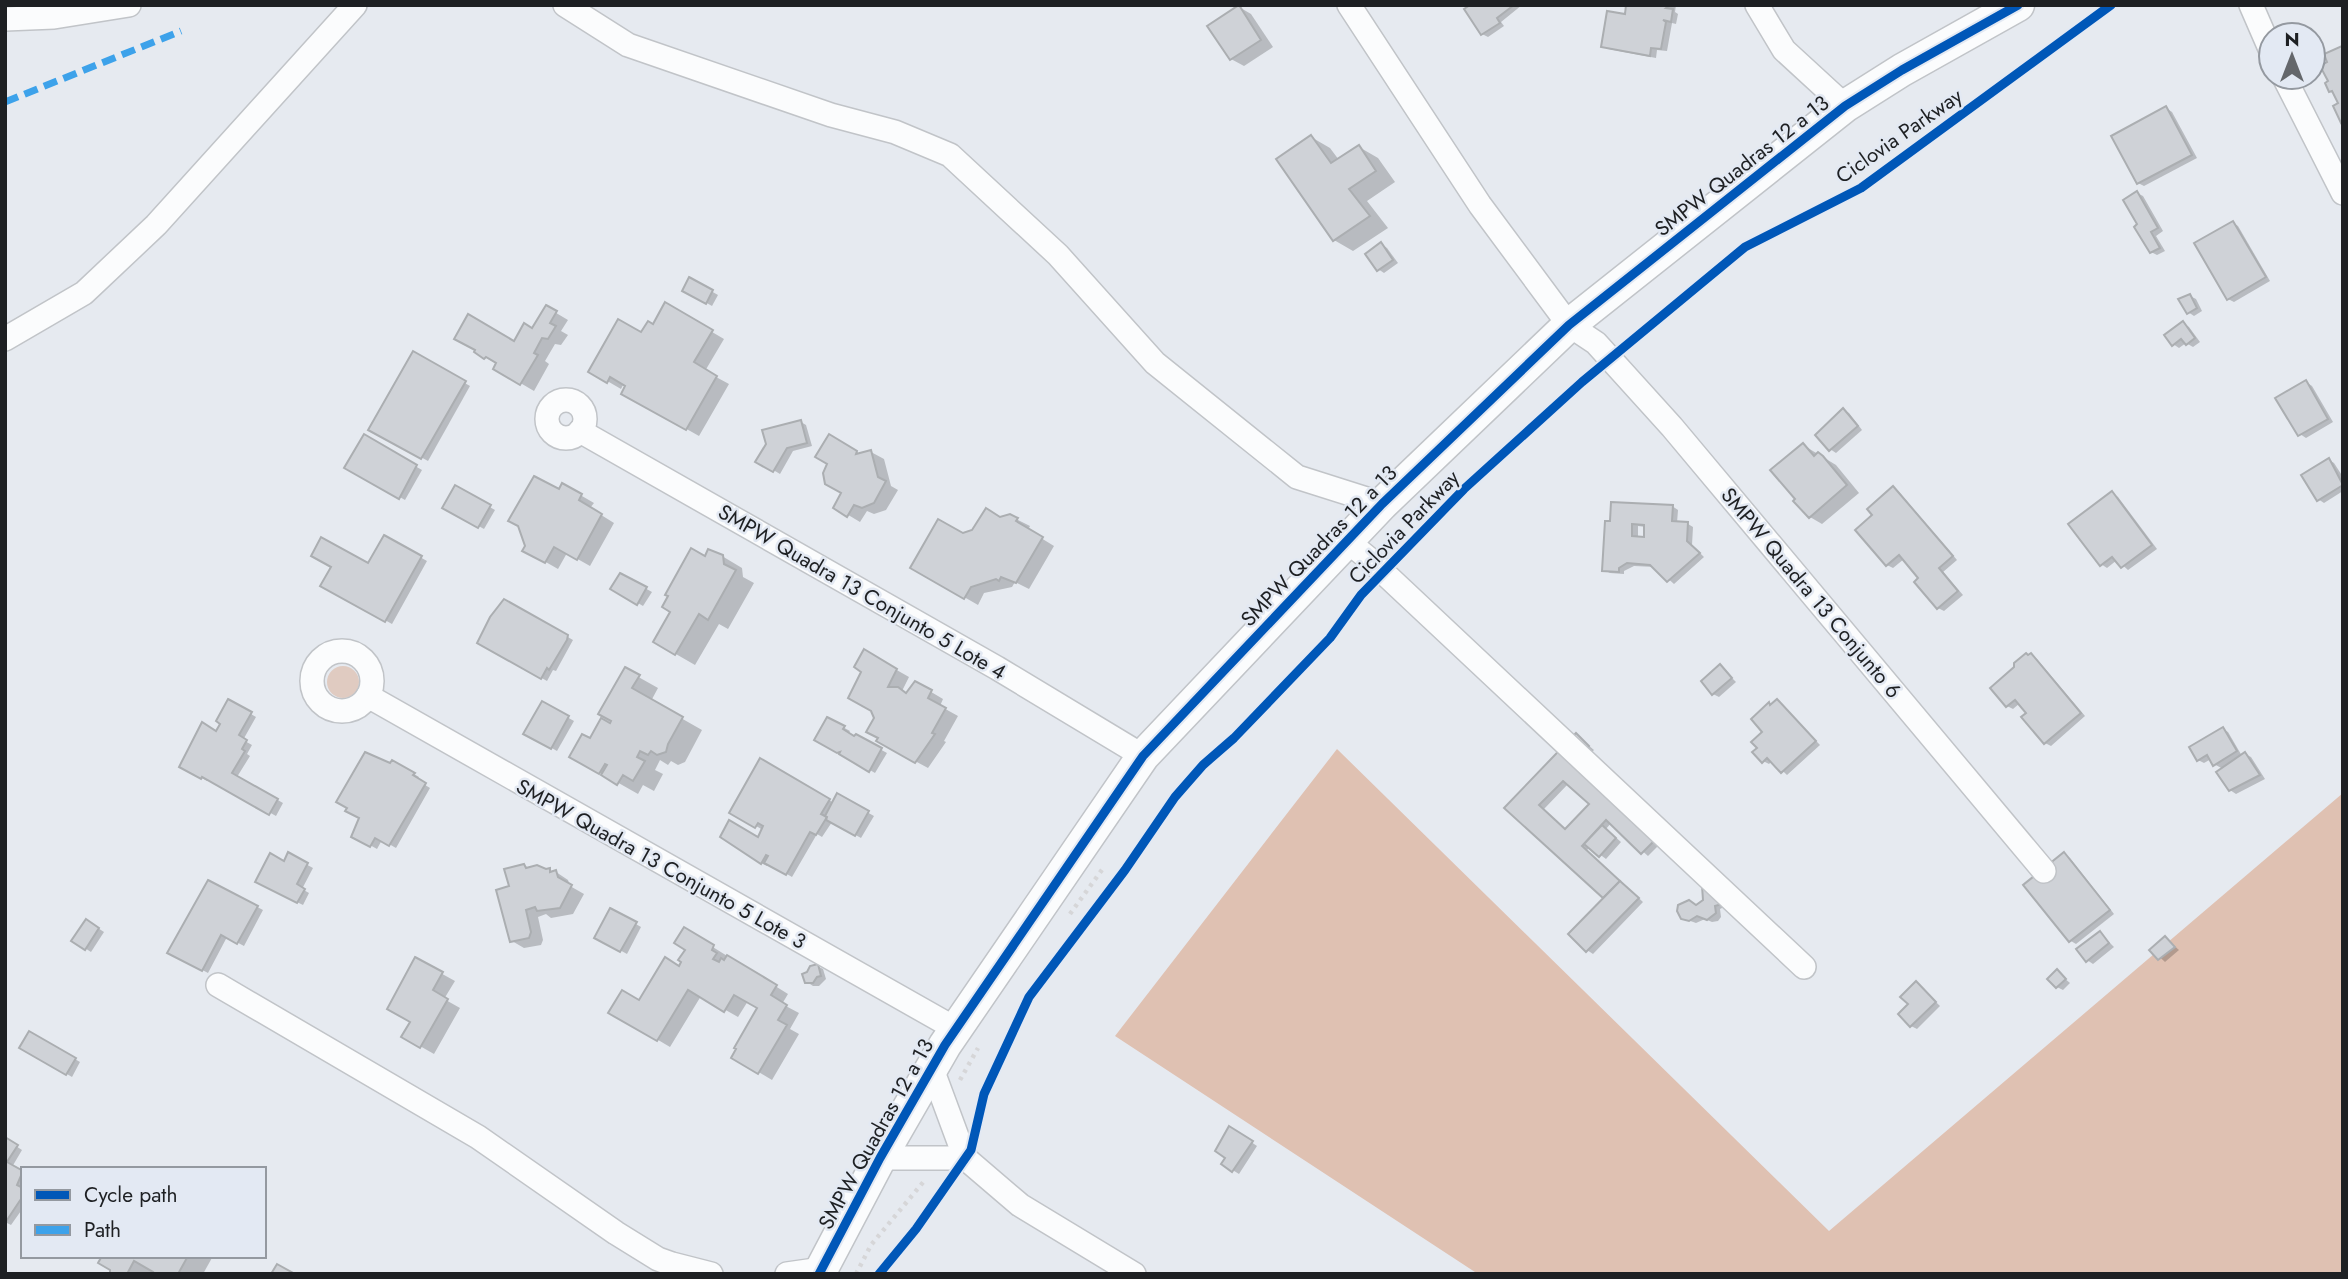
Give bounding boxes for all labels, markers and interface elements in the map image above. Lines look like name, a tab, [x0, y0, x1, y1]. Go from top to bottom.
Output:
north arrow	[2257, 21, 2327, 91]
text: N	[2284, 26, 2300, 53]
street label: Ciclovia Parkway	[1830, 81, 1969, 191]
street label: SMPW Quadras 12 a 13	[1648, 88, 1836, 244]
street label: SMPW Quadras 12 a 13	[1234, 459, 1404, 633]
street label: Ciclovia Parkway	[1342, 463, 1467, 591]
street label: SMPW Quadra 13 Conjunto 6	[1714, 481, 1908, 705]
street label: SMPW Quadra 13 Conjunto 5 Lote 4	[712, 497, 1012, 687]
street label: SMPW Quadra 13 Conjunto 5 Lote 3	[511, 772, 811, 956]
street label: SMPW Quadras 12 a 13	[811, 1033, 941, 1235]
legend	[21, 1167, 266, 1258]
text: Cycle path	[84, 1180, 177, 1210]
text: Path	[84, 1215, 121, 1245]

